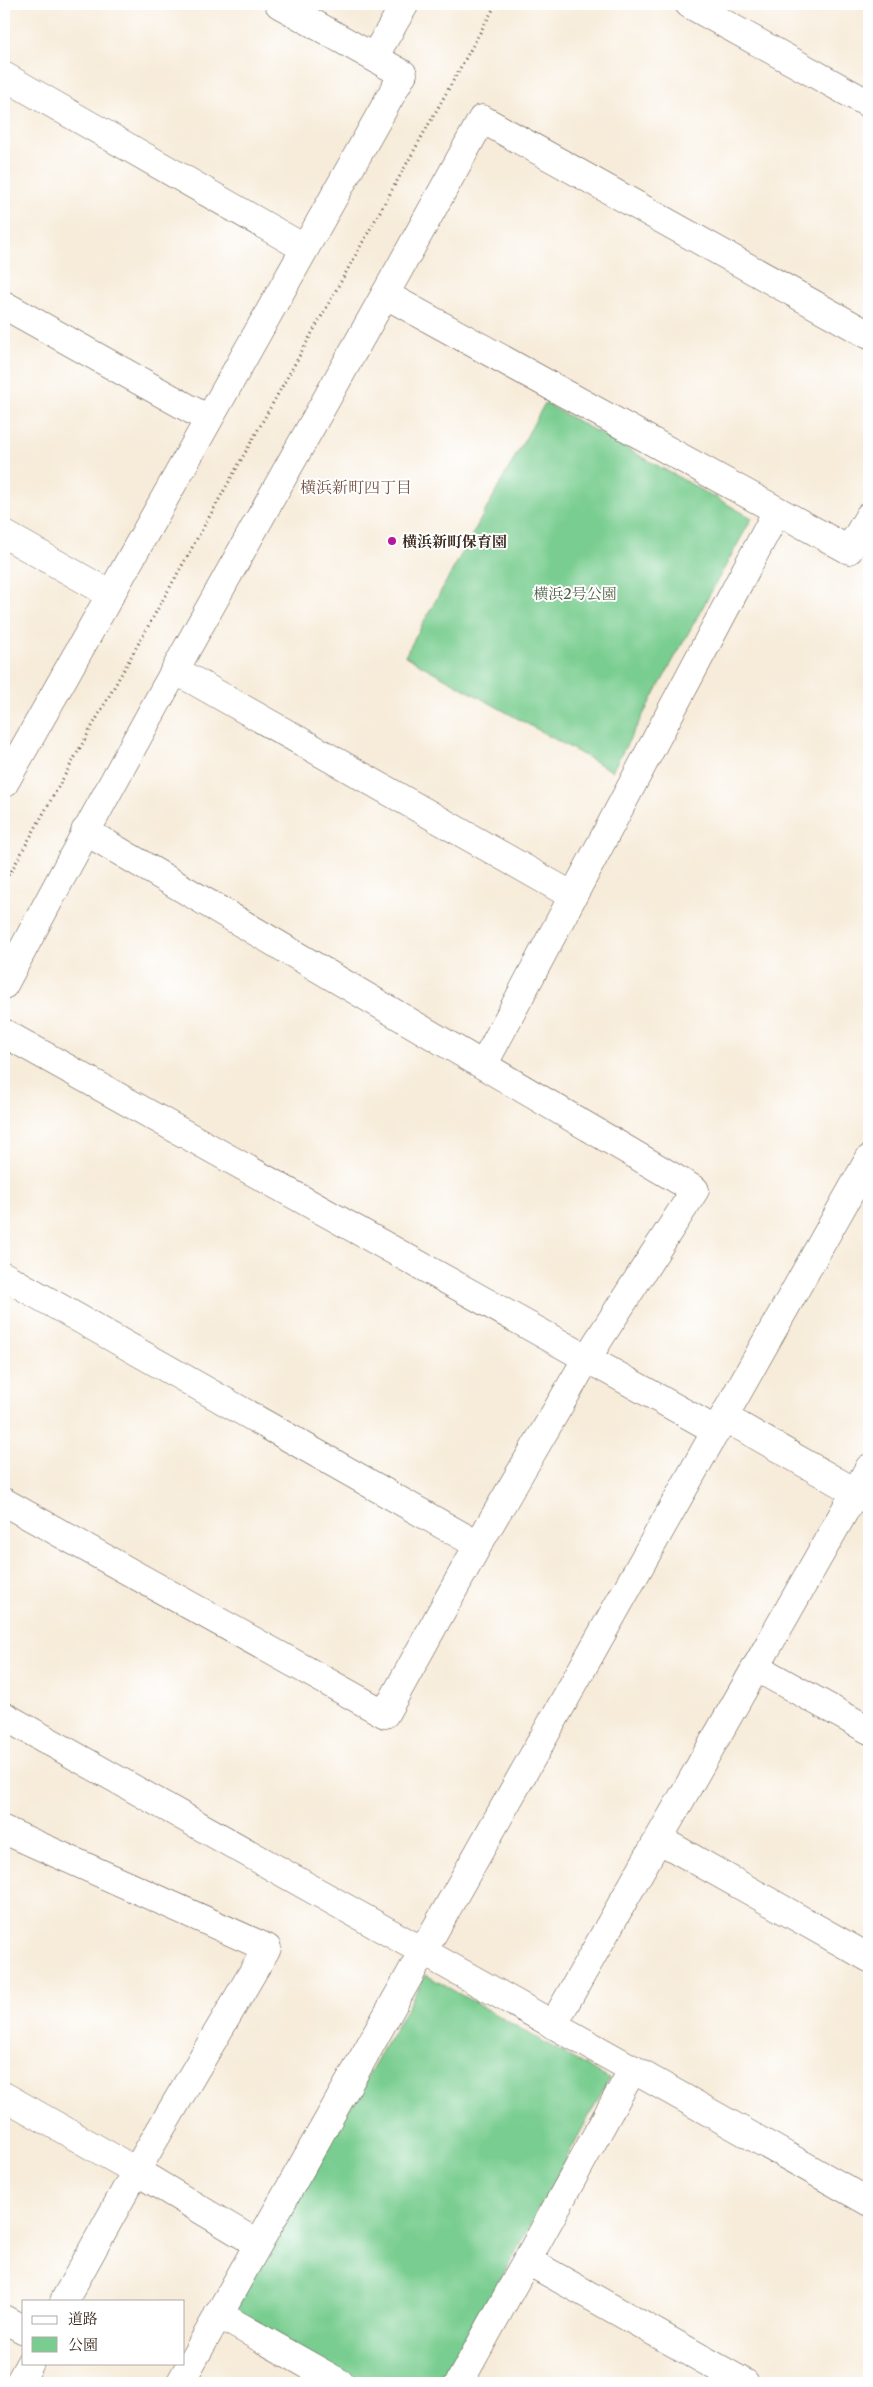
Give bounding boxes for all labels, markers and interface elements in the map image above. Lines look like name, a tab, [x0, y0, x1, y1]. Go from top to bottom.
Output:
district label: 横浜新町四丁目	[300, 477, 412, 497]
place label: 横浜新町保育園	[402, 532, 507, 551]
marker: 横浜新町保育園	[386, 535, 398, 547]
park label: 横浜2号公園	[533, 584, 617, 603]
legend	[22, 2300, 185, 2364]
text: 道路	[68, 2309, 98, 2328]
text: 公園	[68, 2335, 98, 2354]

